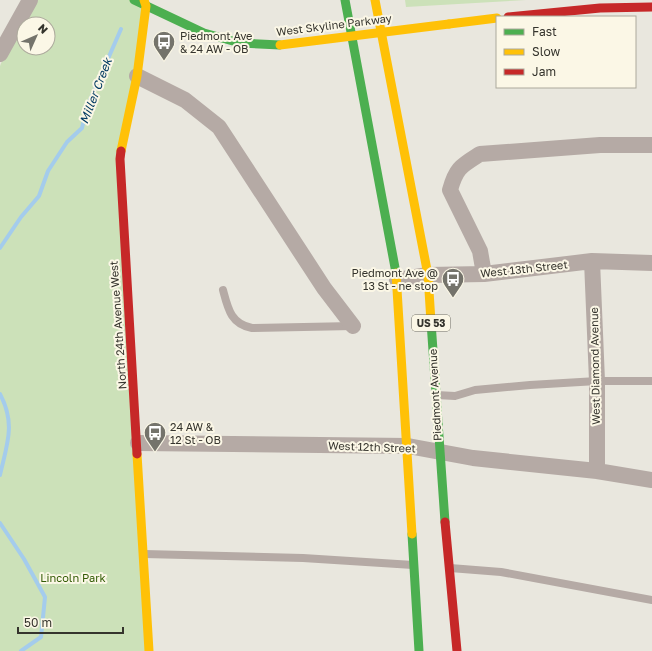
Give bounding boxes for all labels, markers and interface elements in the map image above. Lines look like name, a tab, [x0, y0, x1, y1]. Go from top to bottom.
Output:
street label: West Skyline Parkway	[276, 11, 392, 38]
north arrow	[16, 16, 56, 56]
legend	[496, 16, 636, 88]
text: N	[36, 21, 51, 36]
text: Fast	[532, 24, 557, 39]
bus stop icon: Piedmont Ave & 24 AW - OB	[151, 29, 177, 62]
place label: Piedmont Ave & 24 AW - OB	[180, 29, 252, 55]
text: Slow	[532, 44, 560, 59]
water label: Miller Creek	[76, 55, 115, 126]
text: Jam	[532, 64, 556, 79]
street label: West 13th Street	[480, 257, 568, 280]
street label: North 24th Avenue West	[107, 260, 128, 390]
place label: Piedmont Ave @ 13 St - ne stop	[352, 266, 438, 292]
bus stop icon: Piedmont Ave @ 13 St - ne stop	[440, 266, 466, 299]
street label: West Diamond Avenue	[587, 307, 602, 425]
road number: US 53	[412, 315, 450, 331]
street label: Piedmont Avenue	[426, 349, 443, 441]
bus stop icon: 24 AW & 12 St - OB	[142, 420, 168, 453]
place label: 24 AW & 12 St - OB	[170, 420, 221, 446]
street label: West 12th Street	[328, 438, 416, 455]
park label: Lincoln Park	[40, 571, 106, 584]
scale bar	[18, 609, 123, 635]
text: 50 m	[24, 615, 52, 630]

